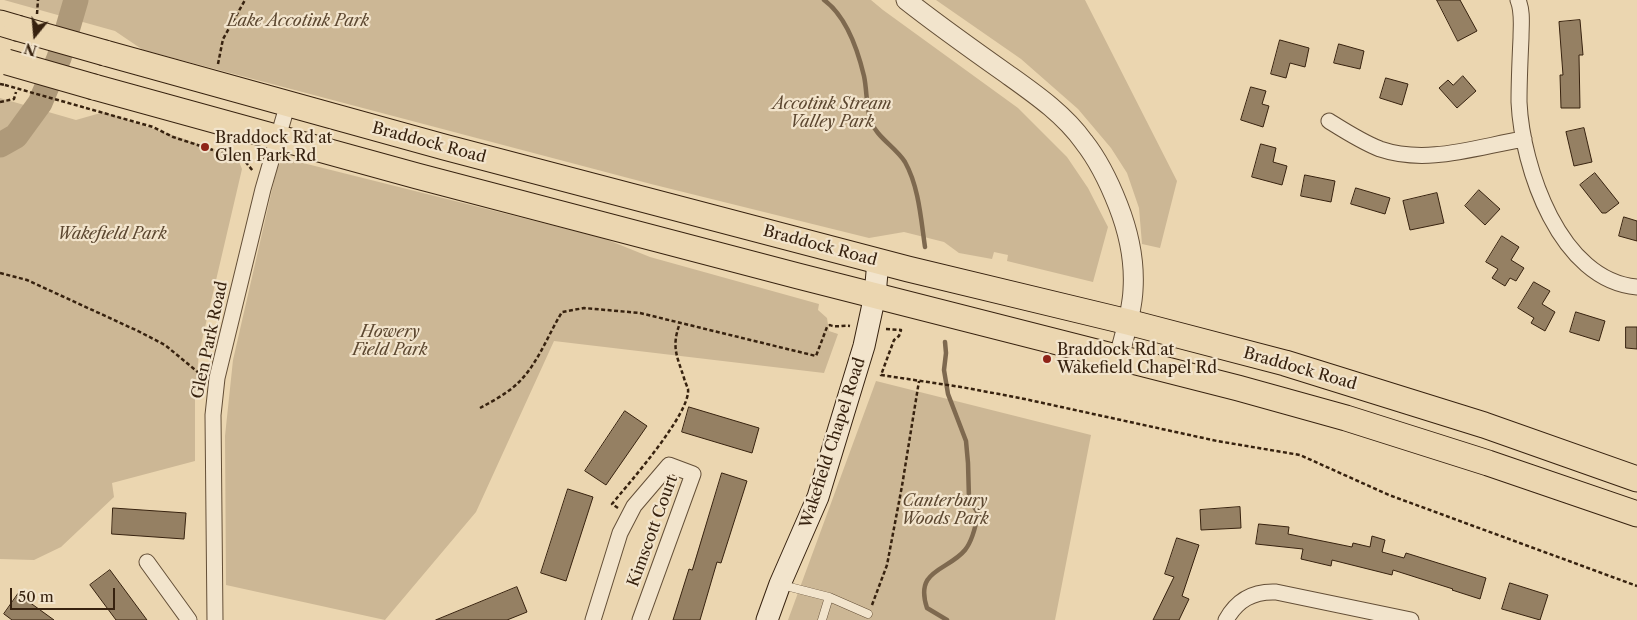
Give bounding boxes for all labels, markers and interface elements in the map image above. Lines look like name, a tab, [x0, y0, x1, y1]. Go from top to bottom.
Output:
north arrow	[10, 10, 60, 60]
park label: Lake Accotink Park	[227, 11, 369, 31]
text: N	[22, 39, 39, 60]
park label: Accotink Stream Valley Park	[773, 94, 891, 132]
street label: Braddock Road	[370, 119, 488, 167]
place label: Braddock Rd at Glen Park Rd	[215, 128, 332, 166]
marker: Braddock Rd at Glen Park Rd	[199, 141, 211, 153]
street label: Braddock Road	[761, 222, 879, 270]
park label: Wakefield Park	[57, 224, 167, 244]
street label: Glen Park Road	[188, 280, 232, 400]
park label: Howery Field Park	[352, 322, 428, 360]
place label: Braddock Rd at Wakefield Chapel Rd	[1057, 340, 1217, 378]
street label: Braddock Road	[1241, 344, 1359, 394]
marker: Braddock Rd at Wakefield Chapel Rd	[1041, 353, 1053, 365]
street label: Wakefield Chapel Road	[796, 355, 870, 531]
street label: Kimscott Court	[624, 473, 682, 589]
park label: Canterbury Woods Park	[901, 491, 989, 529]
scale bar	[12, 578, 118, 610]
text: 50 m	[18, 587, 54, 606]

